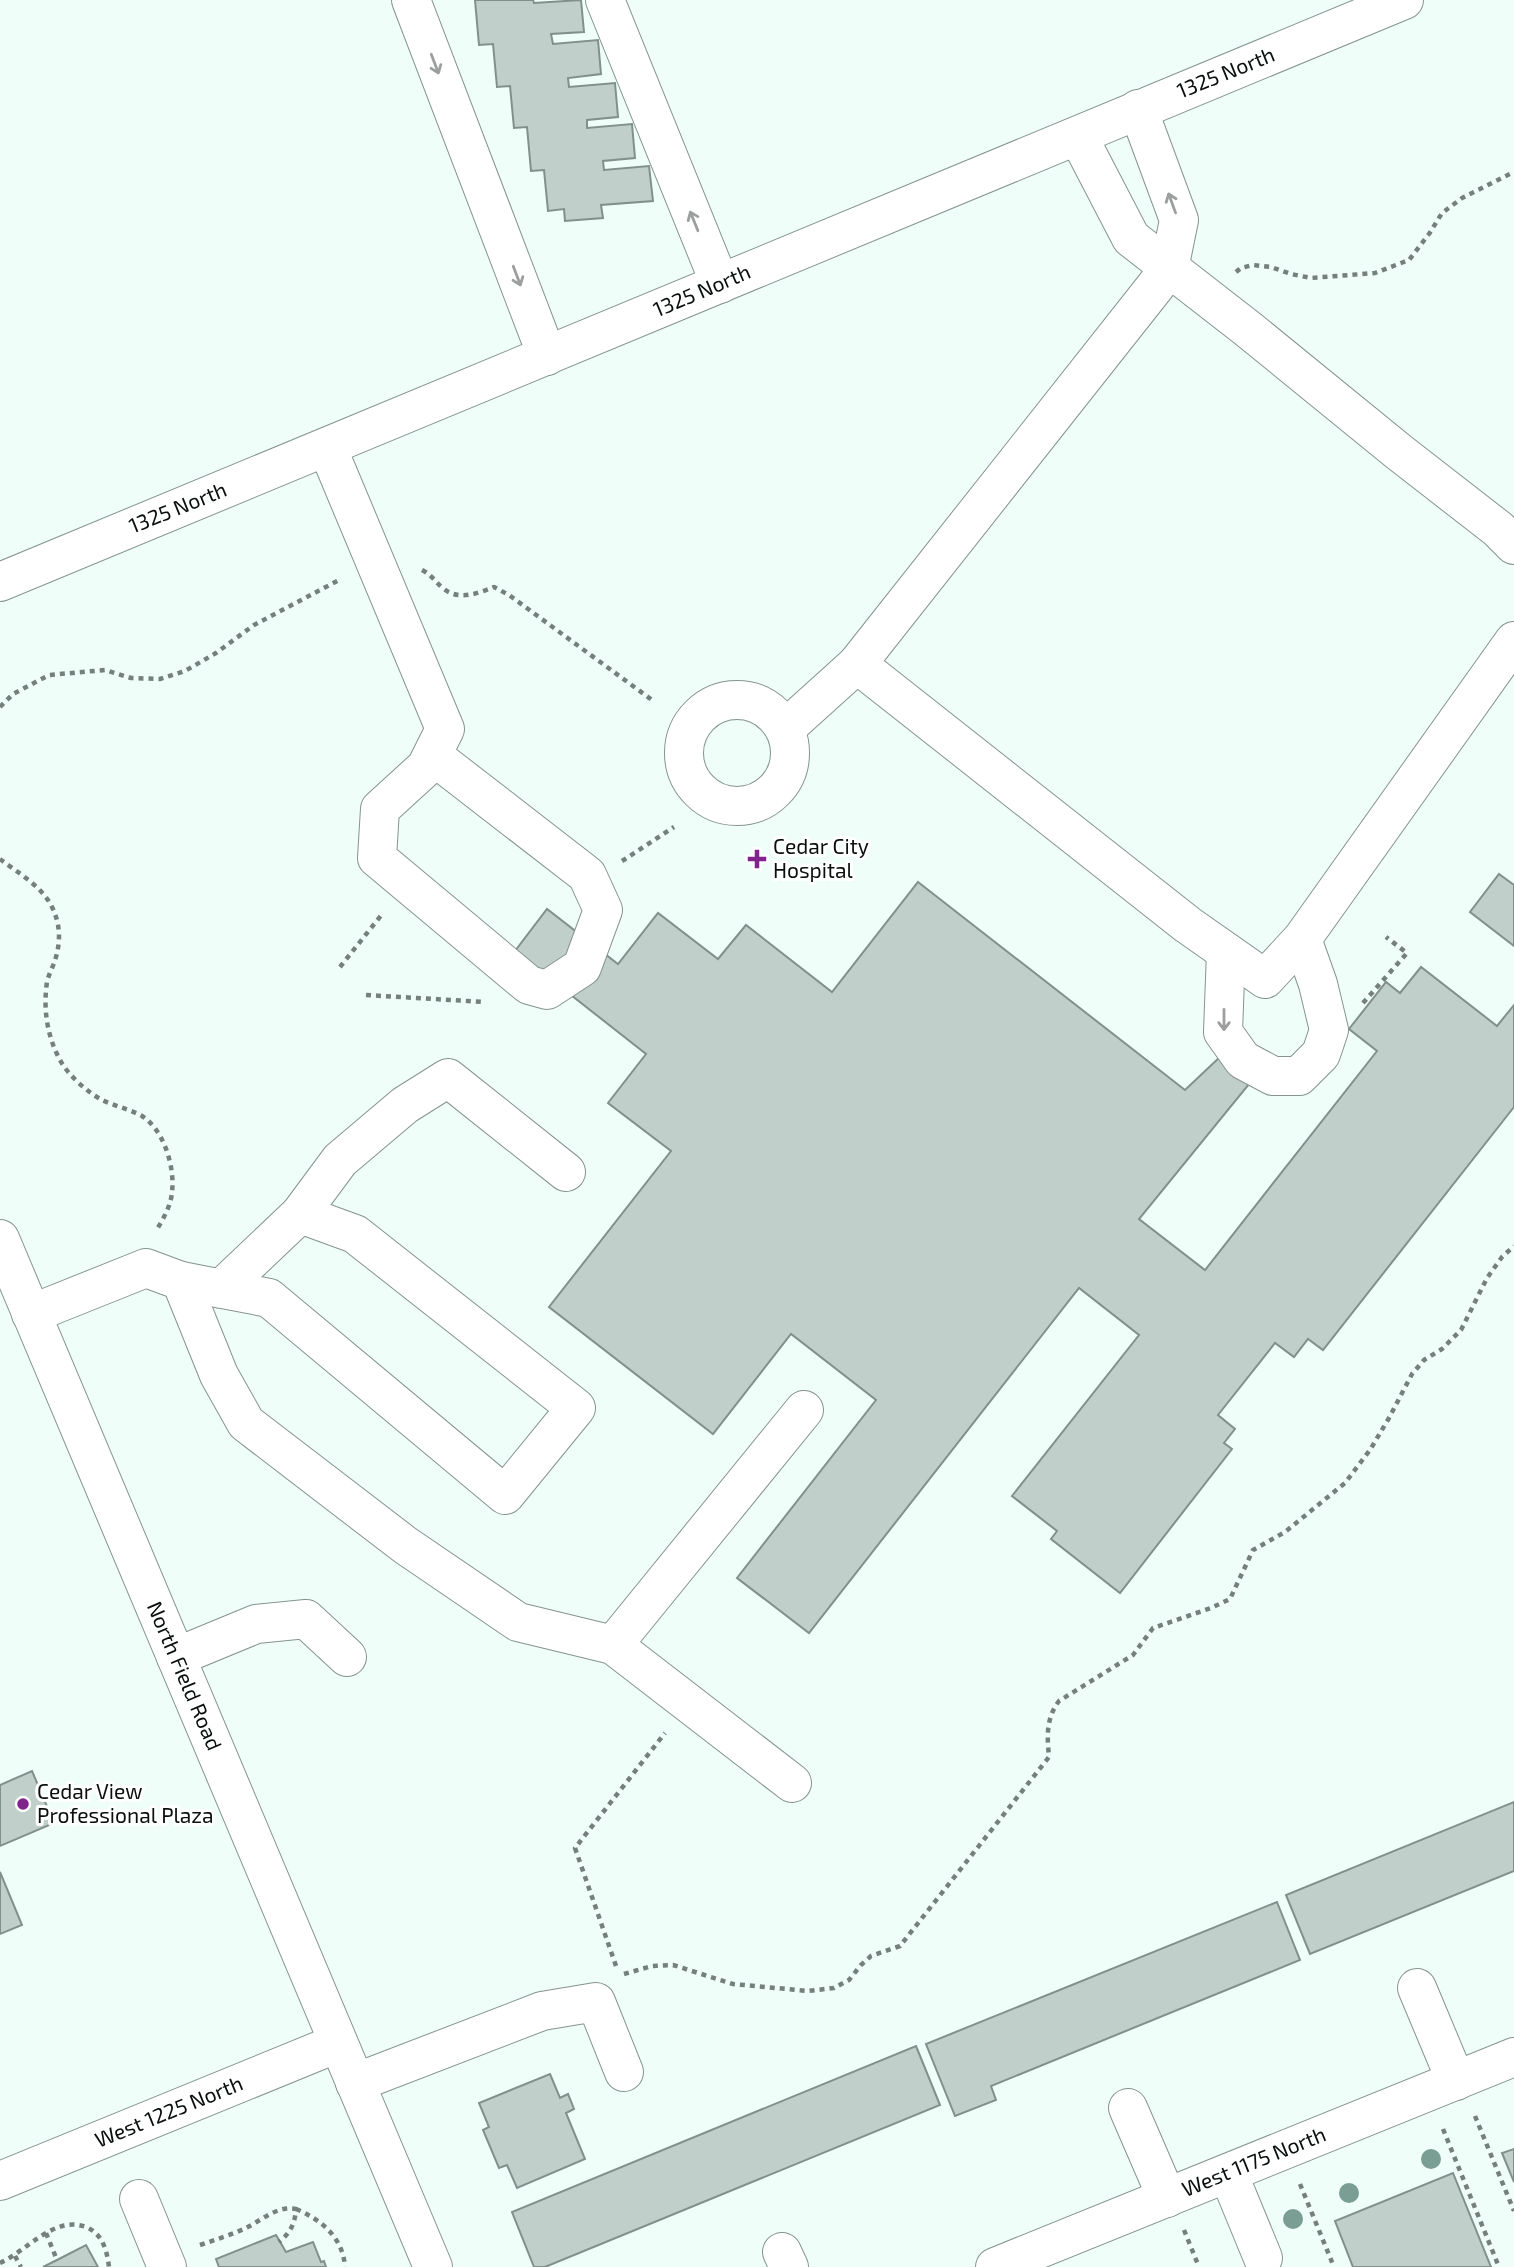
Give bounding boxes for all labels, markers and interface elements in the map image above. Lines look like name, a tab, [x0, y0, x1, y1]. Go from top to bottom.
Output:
street label: 1325 North	[1173, 41, 1278, 103]
one-way arrow	[430, 52, 443, 74]
one-way arrow	[1165, 192, 1178, 214]
one-way arrow	[687, 210, 700, 232]
street label: 1325 North	[649, 258, 754, 321]
one-way arrow	[511, 265, 524, 287]
street label: 1325 North	[125, 476, 230, 538]
place label: Cedar City Hospital	[773, 833, 869, 882]
marker: Cedar City Hospital	[747, 849, 767, 869]
one-way arrow	[1217, 1009, 1231, 1032]
street label: North Field Road	[143, 1597, 228, 1754]
place label: Cedar View Professional Plaza	[37, 1778, 214, 1827]
marker: Cedar View Professional Plaza	[15, 1796, 31, 1812]
street label: West 1225 North	[91, 2070, 246, 2152]
street label: West 1175 North	[1178, 2120, 1329, 2201]

